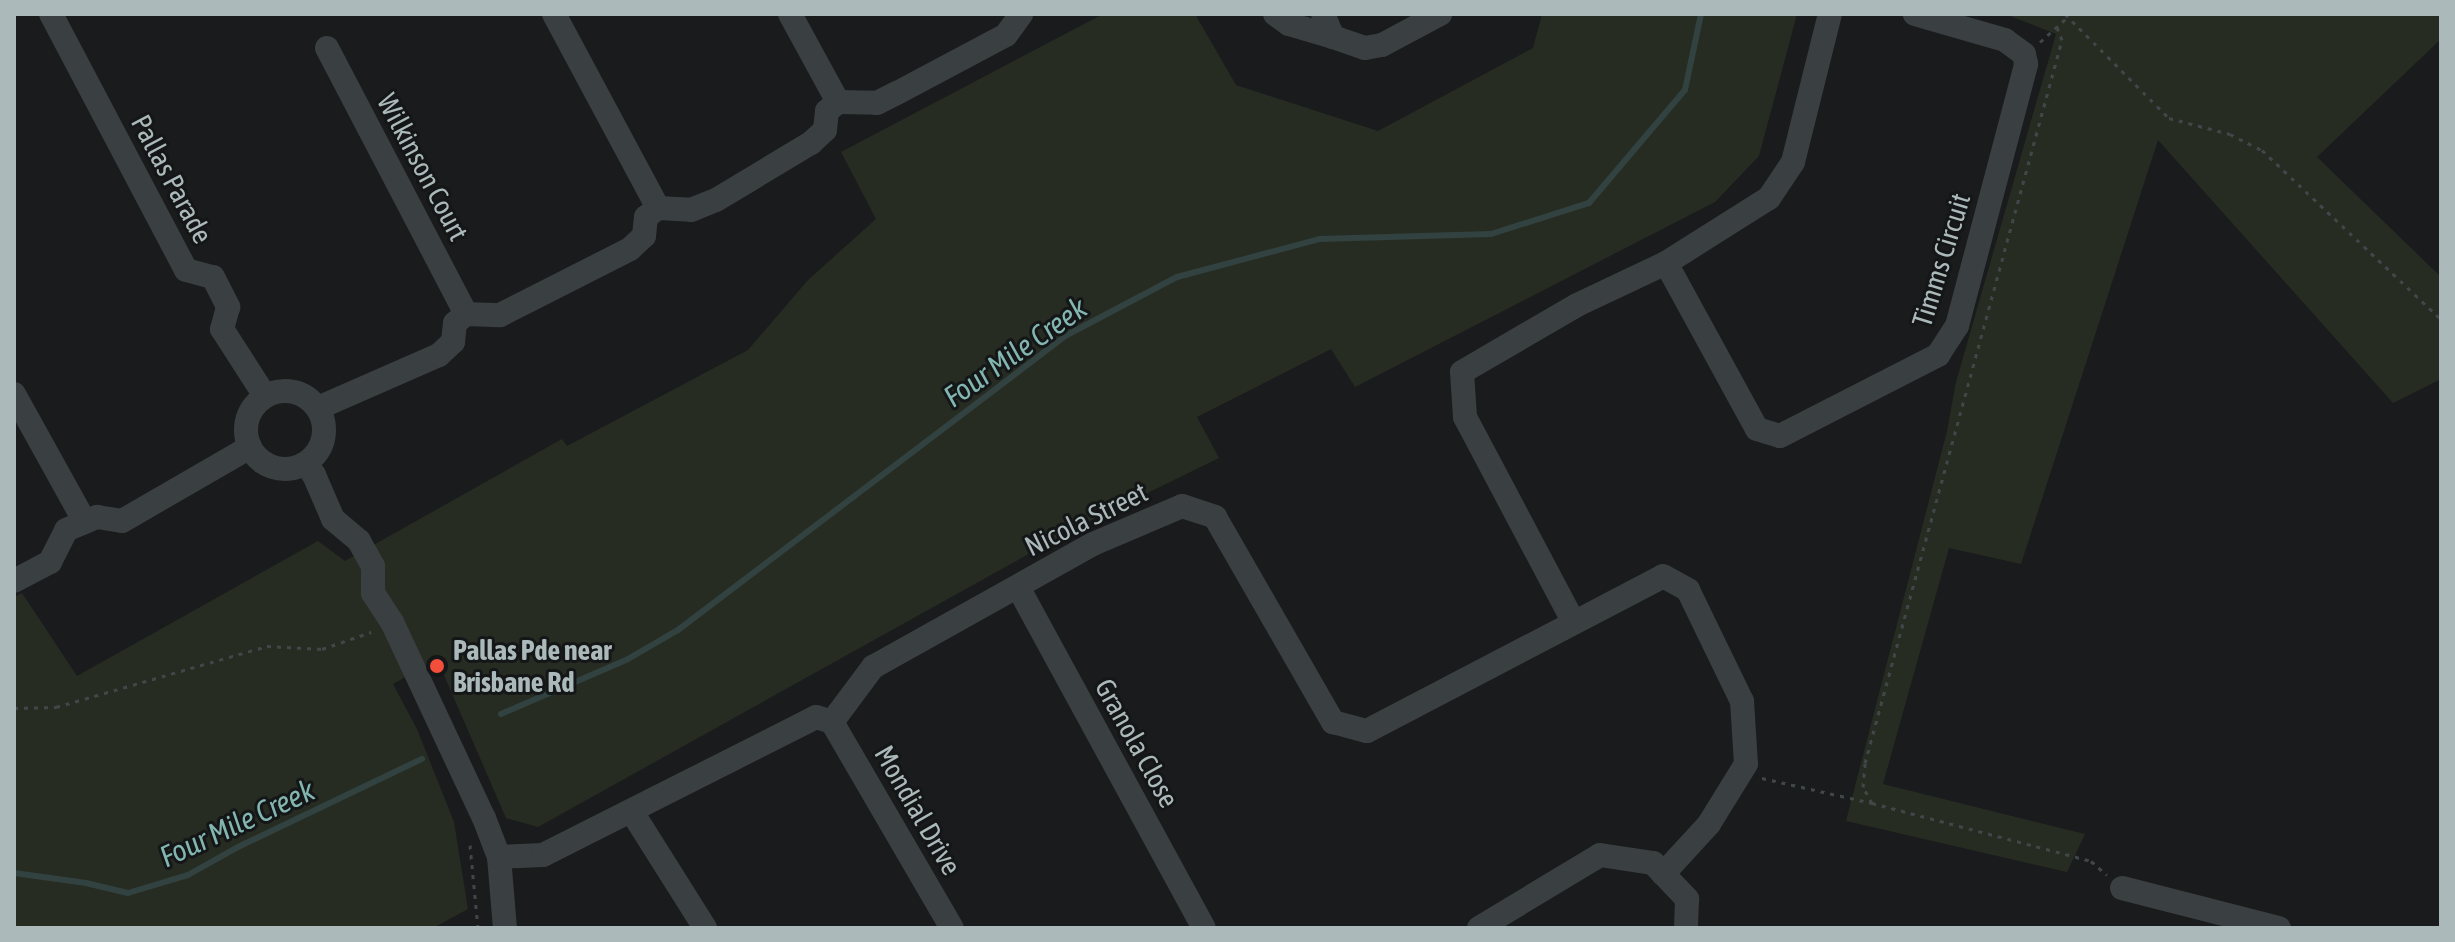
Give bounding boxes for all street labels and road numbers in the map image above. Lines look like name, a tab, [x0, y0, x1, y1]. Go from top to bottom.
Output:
street label: Wilkinson Court	[370, 88, 476, 246]
street label: Pallas Parade	[124, 109, 220, 249]
street label: Timms Circuit	[1905, 189, 1977, 331]
street label: Nicola Street	[1019, 475, 1153, 563]
street label: Granola Close	[1088, 673, 1186, 813]
street label: Mondial Drive	[867, 739, 969, 881]

